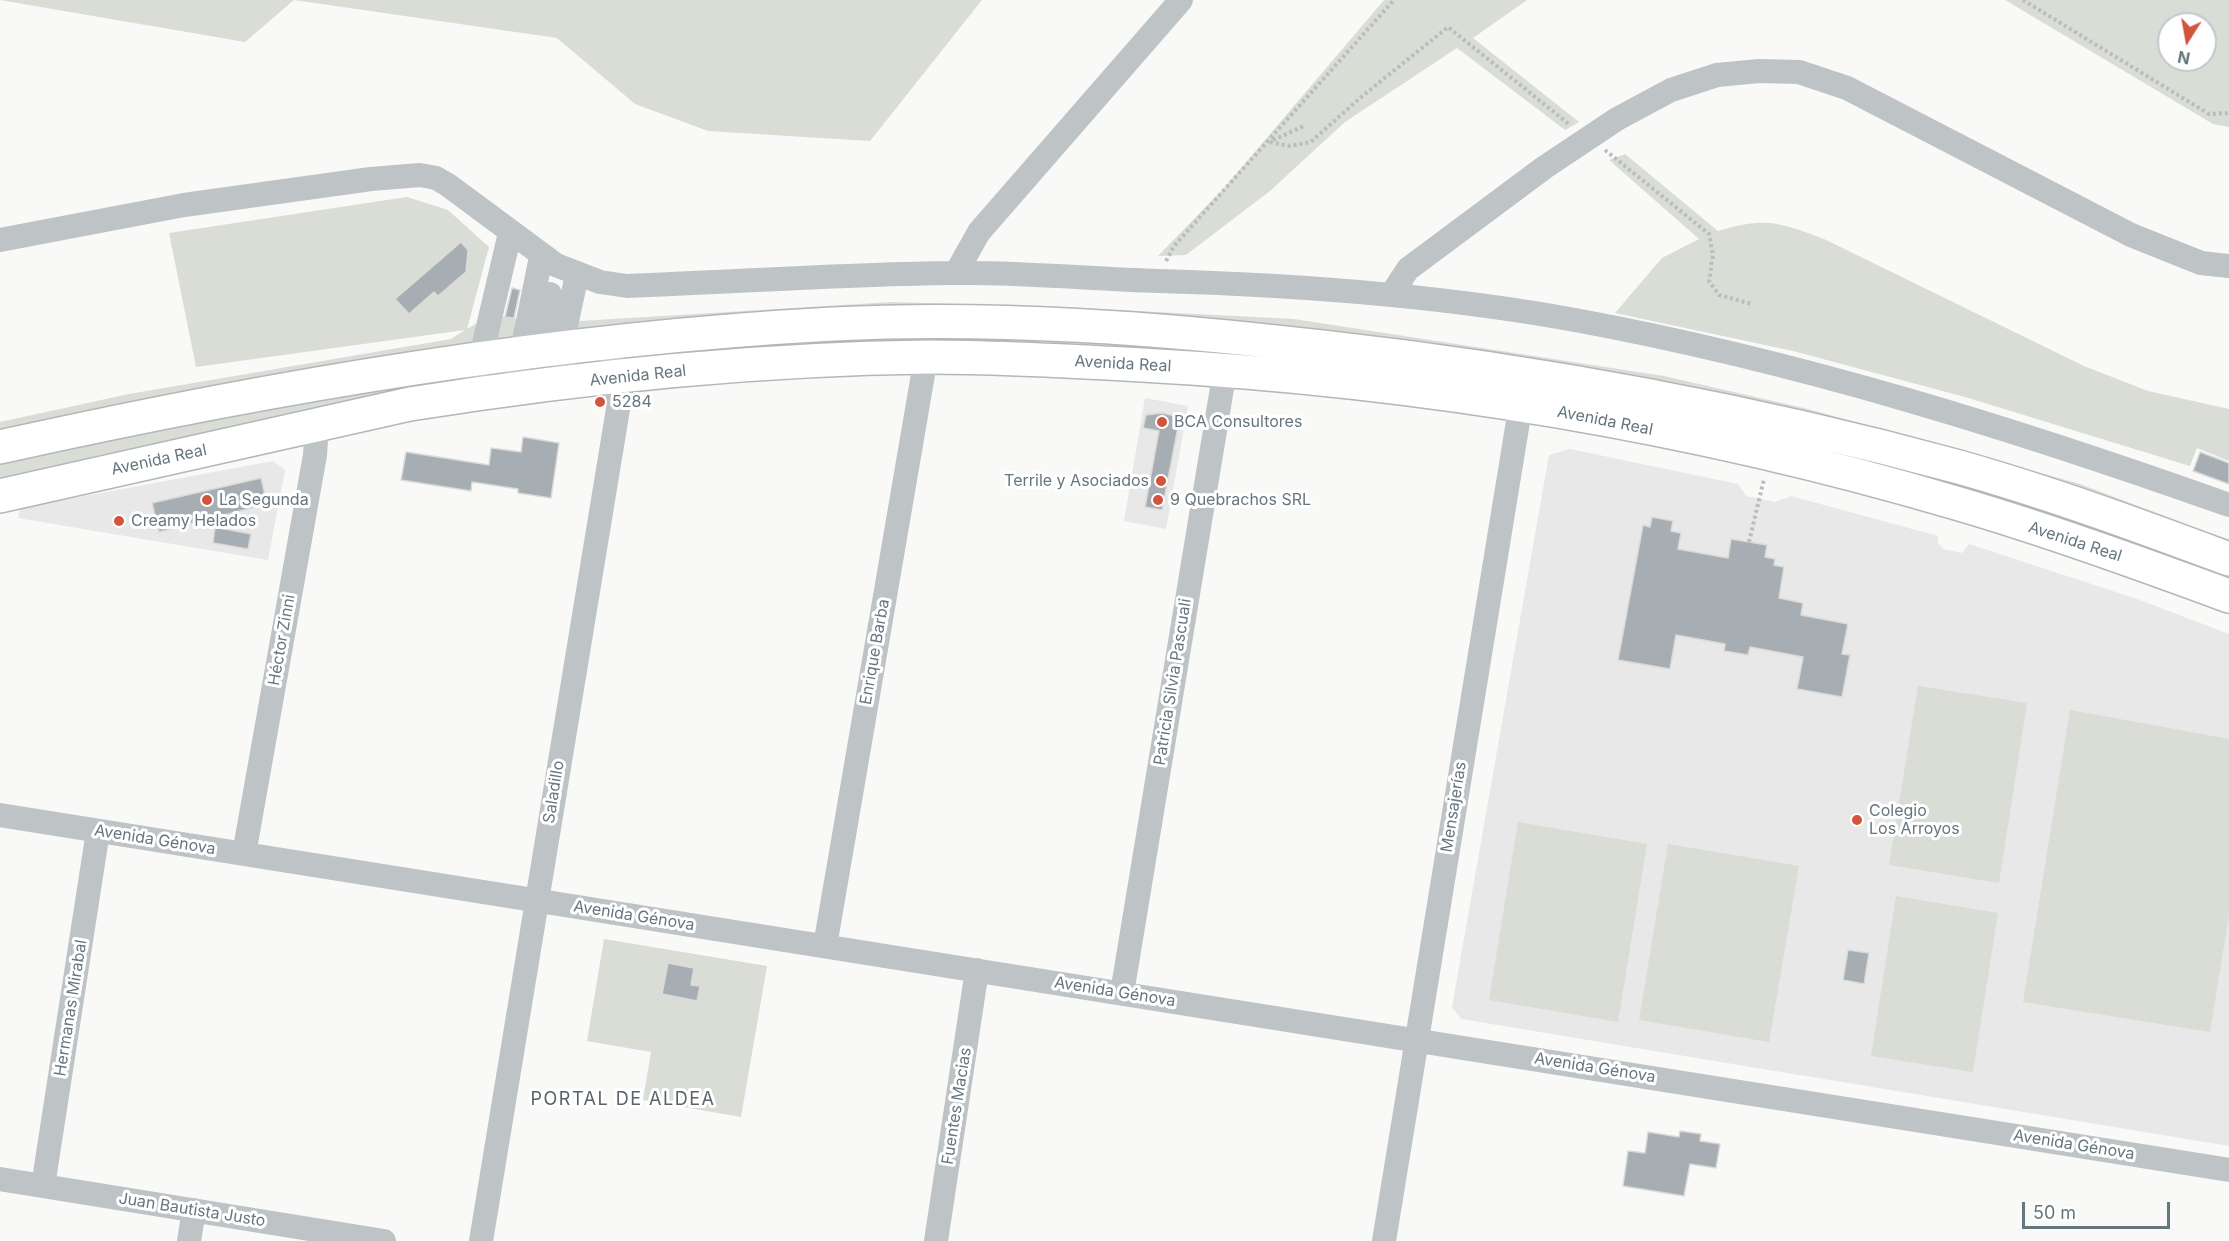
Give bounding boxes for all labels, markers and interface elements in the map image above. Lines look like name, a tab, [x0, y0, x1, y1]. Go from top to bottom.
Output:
north arrow	[2157, 12, 2217, 72]
text: N	[2176, 47, 2192, 69]
street label: Avenida Real	[1074, 352, 1172, 376]
street label: Avenida Real	[589, 361, 687, 391]
place label: 5284	[612, 392, 652, 412]
marker: 5284	[593, 395, 607, 409]
street label: Avenida Real	[1556, 402, 1654, 440]
place label: BCA Consultores	[1174, 412, 1302, 432]
marker: BCA Consultores	[1155, 415, 1169, 429]
street label: Avenida Real	[110, 441, 208, 479]
place label: Terrile y Asociados	[1004, 471, 1149, 491]
marker: Terrile y Asociados	[1154, 474, 1168, 488]
place label: La Segunda	[219, 490, 309, 510]
place label: 9 Quebrachos SRL	[1170, 490, 1311, 510]
marker: La Segunda	[200, 493, 214, 507]
marker: 9 Quebrachos SRL	[1151, 493, 1165, 507]
place label: Creamy Helados	[131, 511, 256, 531]
marker: Creamy Helados	[112, 514, 126, 528]
street label: Avenida Real	[2026, 518, 2124, 566]
street label: Héctor Zinni	[265, 593, 299, 687]
street label: Patricia Silvia Pascuali	[1150, 597, 1196, 767]
street label: Enrique Barba	[856, 598, 894, 706]
street label: Saladillo	[540, 759, 568, 825]
street label: Mensajerías	[1437, 760, 1471, 854]
place label: Colegio Los Arroyos	[1869, 801, 1960, 839]
marker: Colegio Los Arroyos	[1850, 813, 1864, 827]
street label: Avenida Génova	[93, 821, 217, 859]
street label: Avenida Génova	[572, 897, 696, 935]
street label: Hermanas Mirabal	[51, 938, 91, 1078]
street label: Avenida Génova	[1053, 973, 1177, 1011]
street label: Fuentes Macias	[938, 1046, 976, 1166]
street label: Avenida Génova	[1533, 1049, 1657, 1087]
district label: PORTAL DE ALDEA	[531, 1089, 715, 1111]
street label: Avenida Génova	[2012, 1126, 2136, 1164]
street label: Juan Bautista Justo	[117, 1189, 267, 1231]
scale bar	[2025, 1190, 2174, 1228]
text: 50 m	[2033, 1202, 2076, 1223]

